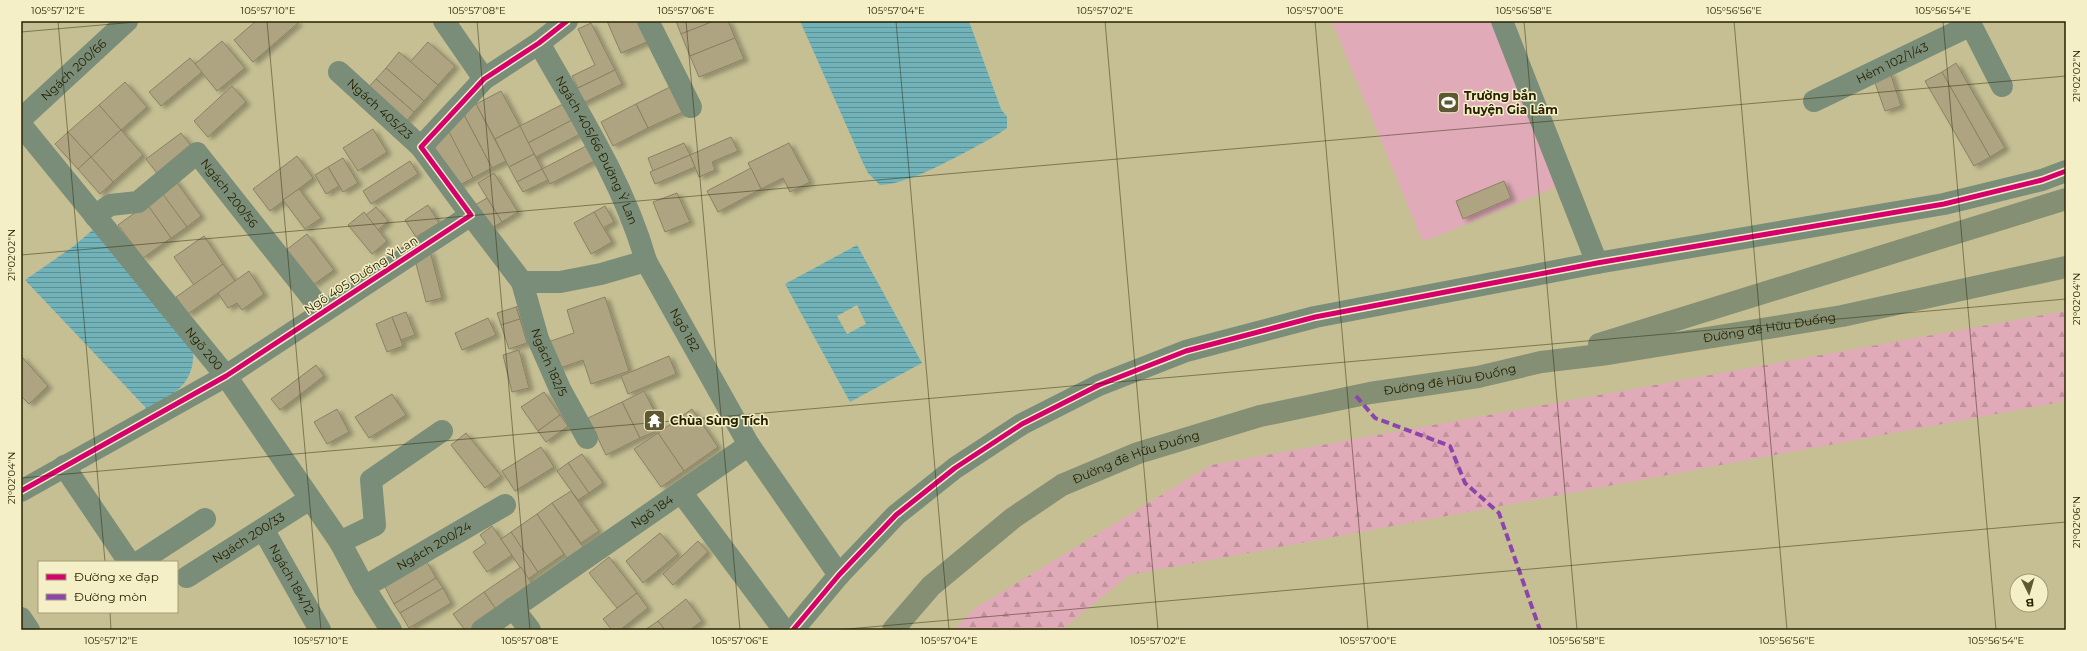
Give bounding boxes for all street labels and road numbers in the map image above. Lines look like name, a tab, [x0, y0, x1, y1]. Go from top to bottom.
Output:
street label: Ngách 200/66	[38, 36, 109, 104]
street label: Hẻm 102/1/43	[1853, 39, 1931, 87]
street label: Ngách 405/66 Đường Ỷ Lan	[553, 73, 641, 227]
street label: Ngách 405/23	[344, 75, 416, 143]
street label: Ngách 200/56	[198, 156, 261, 231]
street label: Ngõ 405 Đường Ỷ Lan	[301, 232, 420, 317]
street label: Ngõ 182	[667, 305, 703, 354]
street label: Đường đê Hữu Đuống	[1702, 309, 1837, 345]
street label: Ngõ 200	[182, 324, 226, 373]
street label: Ngách 182/5	[528, 327, 571, 399]
street label: Đường đê Hữu Đuống	[1382, 360, 1518, 398]
street label: Đường đê Hữu Đuống	[1070, 427, 1201, 487]
street label: Ngõ 184	[628, 492, 676, 532]
street label: Ngách 200/33	[209, 509, 288, 566]
street label: Ngách 200/24	[394, 518, 474, 573]
street label: Ngách 184/12	[266, 541, 318, 617]

